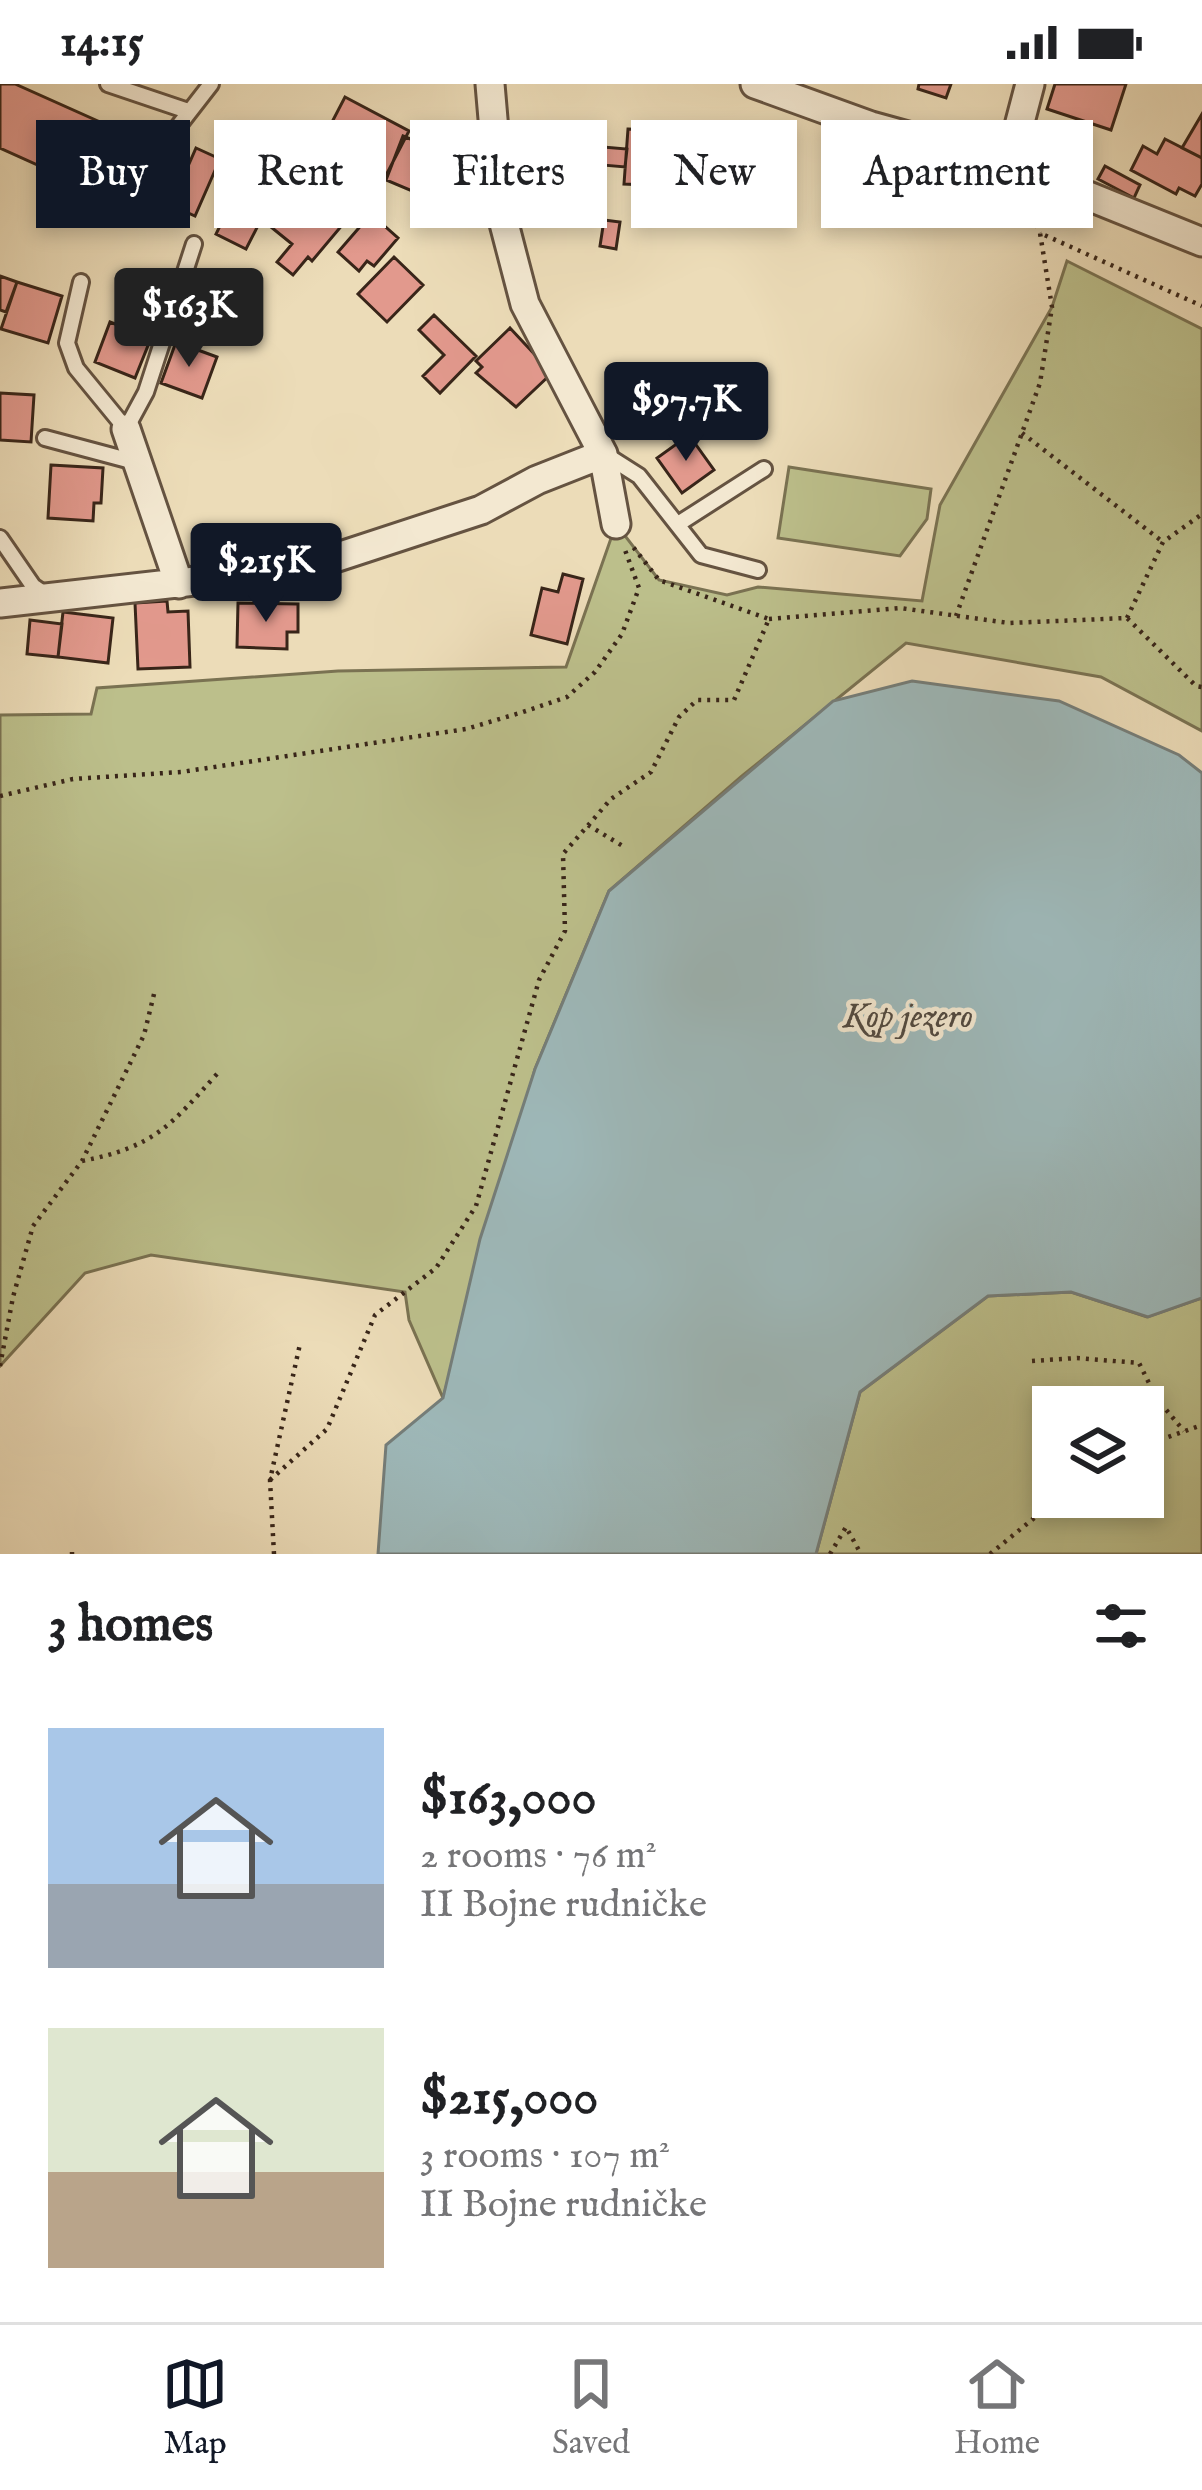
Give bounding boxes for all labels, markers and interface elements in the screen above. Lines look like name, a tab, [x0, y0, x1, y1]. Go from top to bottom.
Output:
text: 14:15	[60, 14, 144, 71]
chip: Buy	[36, 120, 190, 228]
chip: Rent	[214, 120, 386, 228]
chip: Filters	[410, 120, 607, 228]
chip: New	[631, 120, 797, 228]
chip: Apartment	[821, 120, 1093, 228]
pin: $163K	[105, 268, 273, 370]
text: $163K	[141, 282, 237, 331]
pin: $97.7K	[588, 362, 784, 464]
text: $97.7K	[631, 376, 741, 425]
pin: $215K	[182, 523, 350, 625]
text: $215K	[218, 537, 314, 586]
water label: Kop jezero	[841, 994, 973, 1040]
map controls	[1032, 1386, 1164, 1518]
button: layers	[1032, 1386, 1164, 1518]
icon: filters	[1088, 1593, 1154, 1659]
text: 3 homes	[48, 1594, 213, 1659]
text: $163,000	[420, 1767, 597, 1832]
icon: home	[144, 1776, 288, 1920]
text: 2 rooms · 76 m²	[420, 1832, 657, 1881]
text: II Bojne rudničke	[420, 1881, 707, 1930]
text: $215,000	[420, 2067, 598, 2132]
icon: home	[144, 2076, 288, 2220]
text: 3 rooms · 107 m²	[420, 2132, 670, 2181]
text: II Bojne rudničke	[420, 2181, 707, 2230]
tab: Map	[162, 2351, 228, 2465]
tab: Saved	[552, 2351, 630, 2465]
tab: Home	[954, 2351, 1040, 2465]

